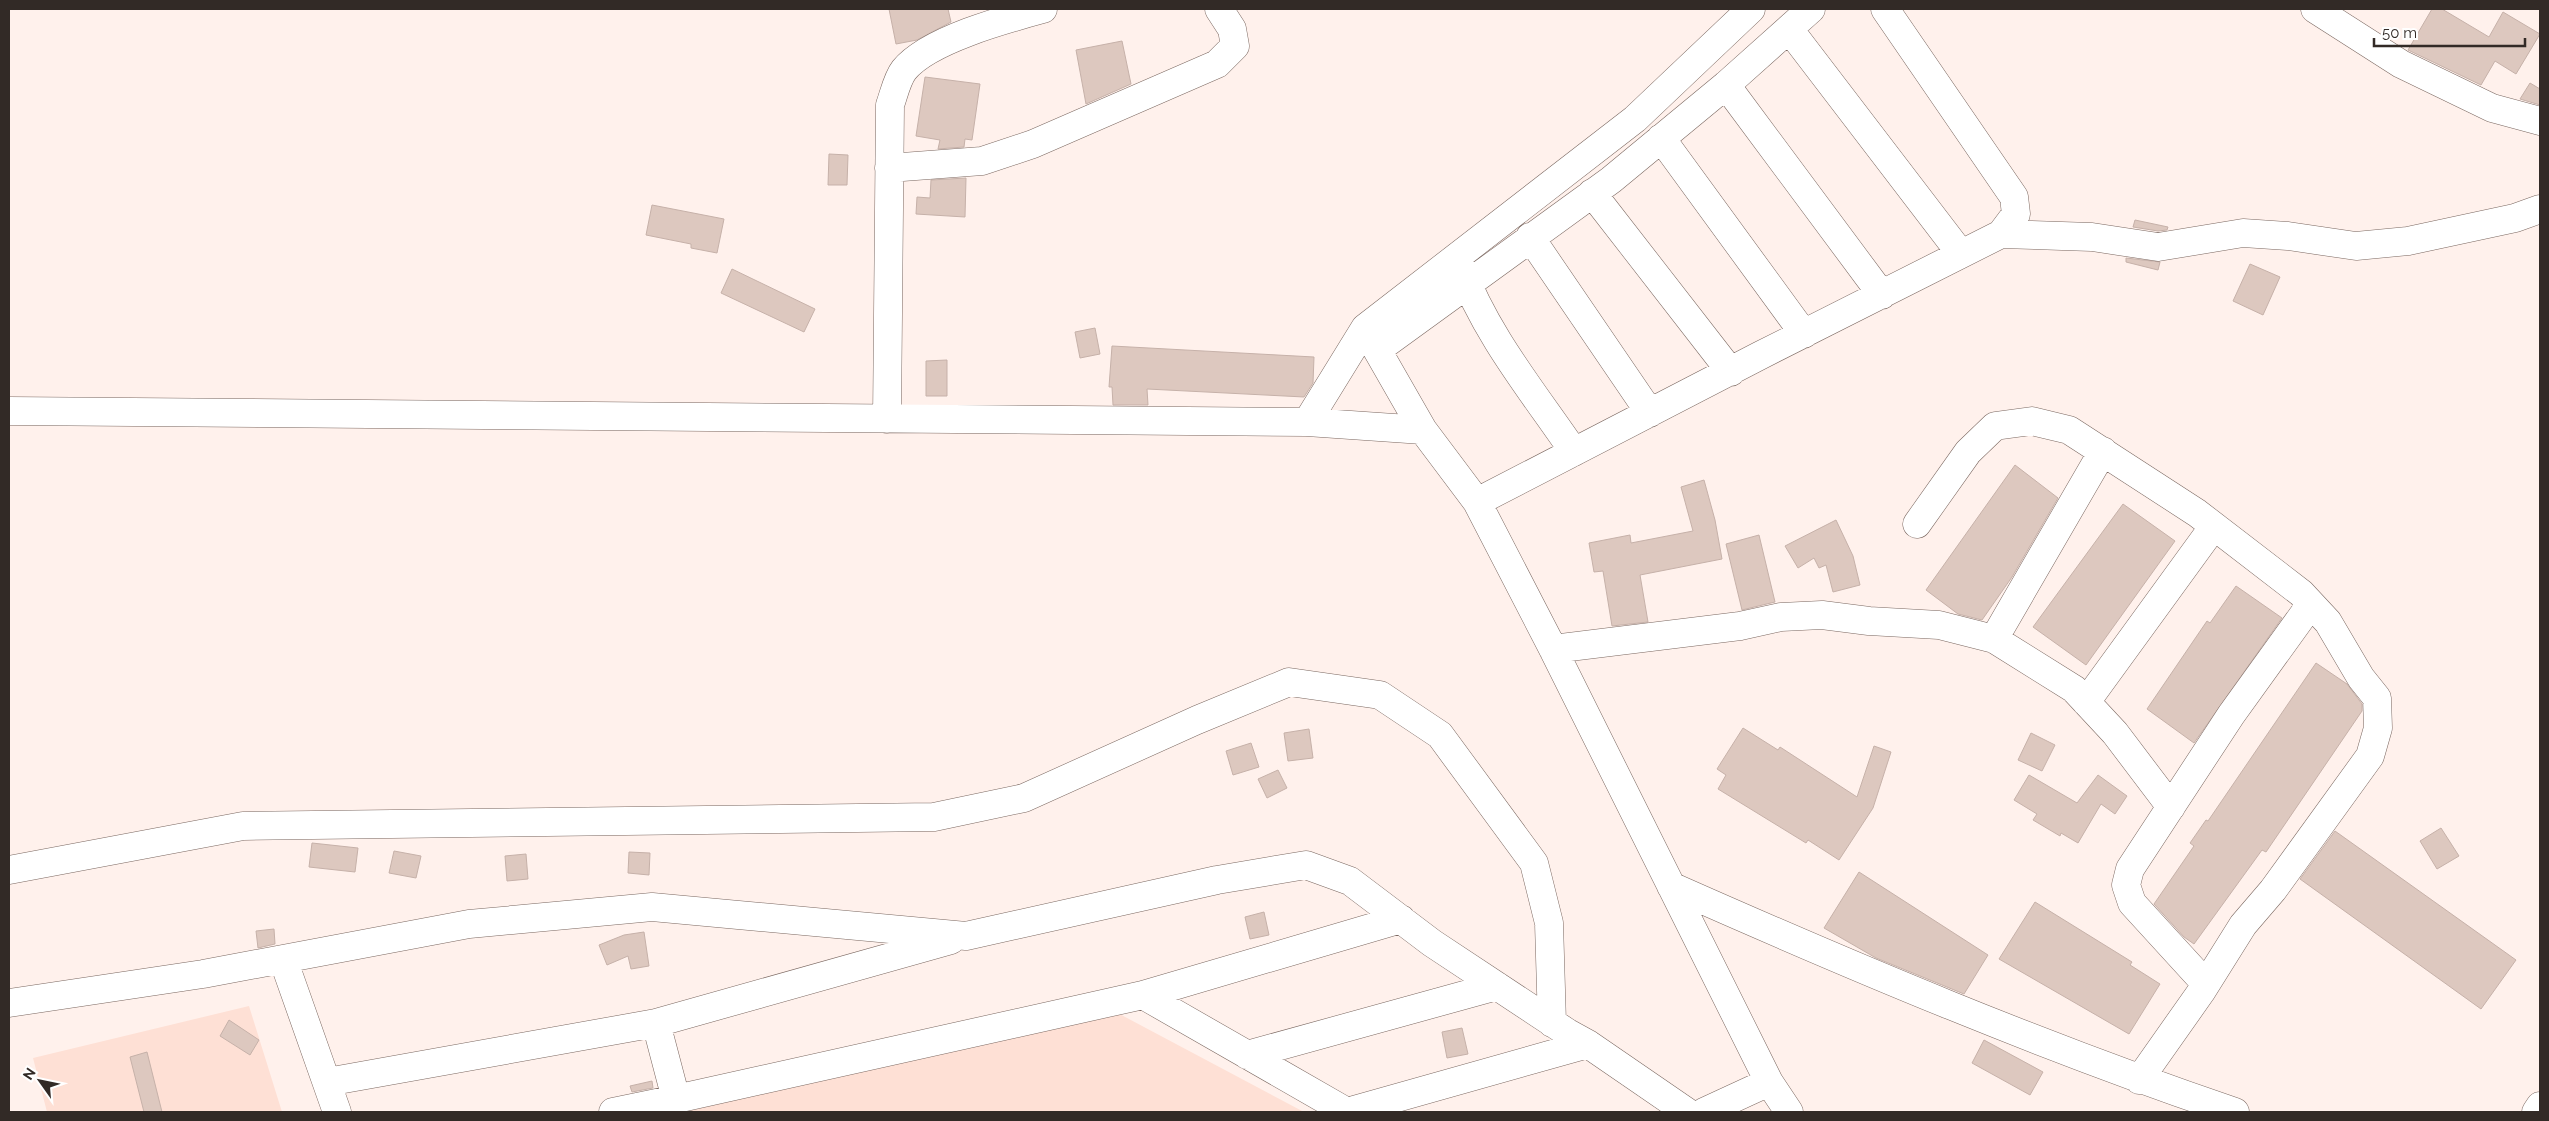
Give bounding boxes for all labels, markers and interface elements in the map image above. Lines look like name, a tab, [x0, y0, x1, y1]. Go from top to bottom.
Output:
scale bar	[2374, 15, 2525, 47]
text: 50 m	[2382, 24, 2417, 42]
north arrow	[15, 1056, 65, 1106]
text: N	[19, 1065, 39, 1083]

